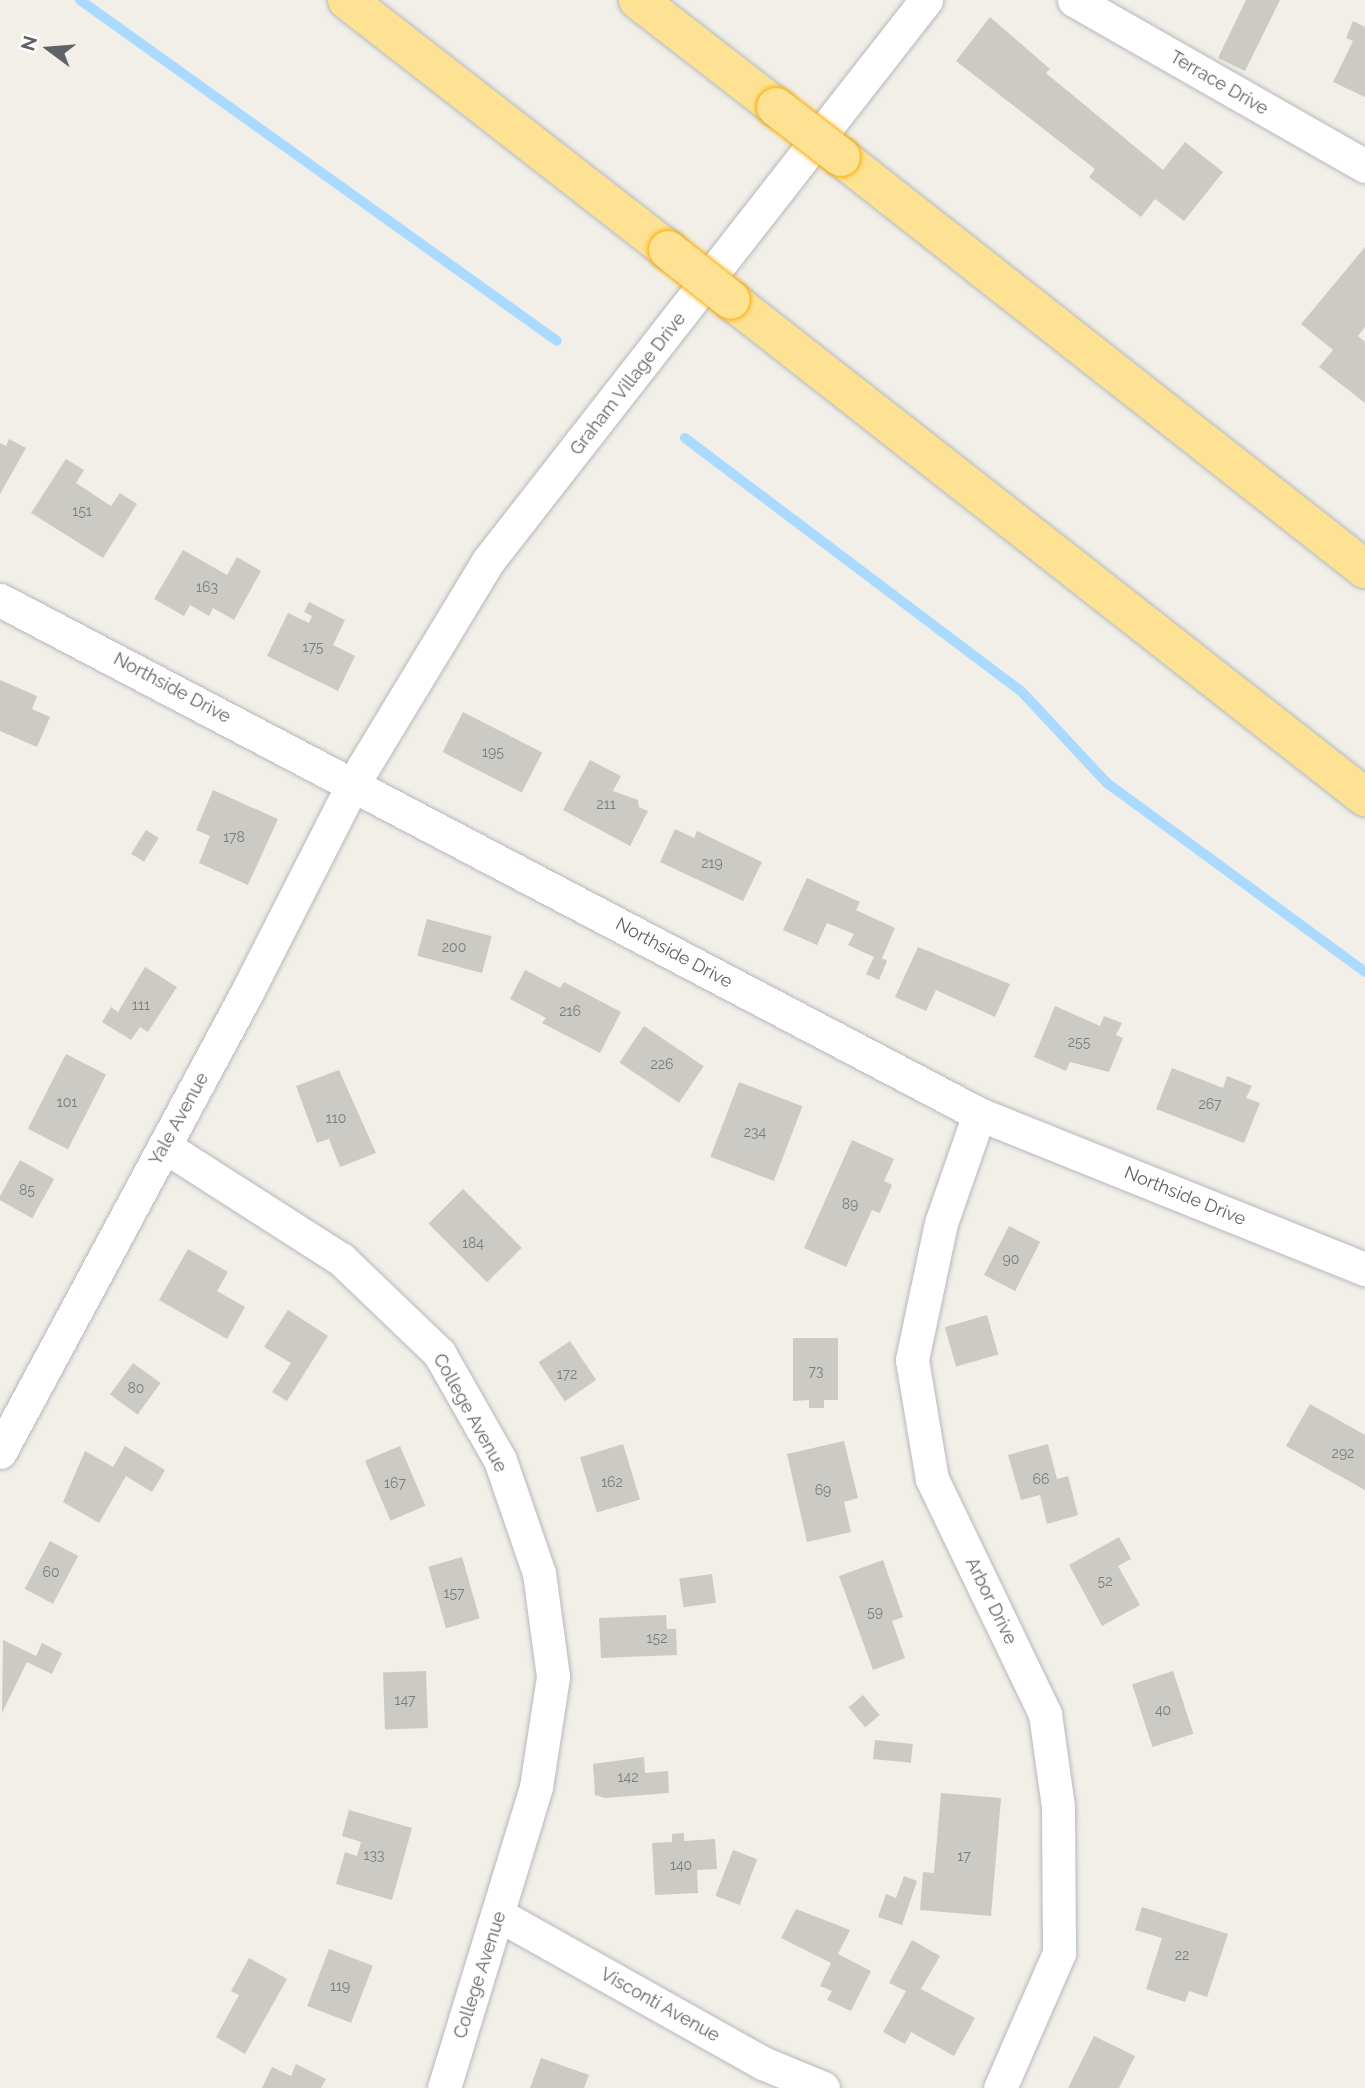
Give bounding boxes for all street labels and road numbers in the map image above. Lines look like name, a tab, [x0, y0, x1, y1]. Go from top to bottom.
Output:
street label: Terrace Drive	[1166, 46, 1272, 120]
street label: Graham Village Drive	[565, 308, 691, 460]
street label: Northside Drive	[110, 648, 234, 728]
street label: Northside Drive	[612, 913, 736, 993]
street label: Yale Avenue	[145, 1069, 213, 1169]
street label: Northside Drive	[1121, 1162, 1249, 1230]
street label: College Avenue	[428, 1350, 512, 1476]
street label: Arbor Drive	[961, 1554, 1021, 1648]
street label: College Avenue	[449, 1908, 511, 2042]
street label: Visconti Avenue	[596, 1963, 724, 2047]

